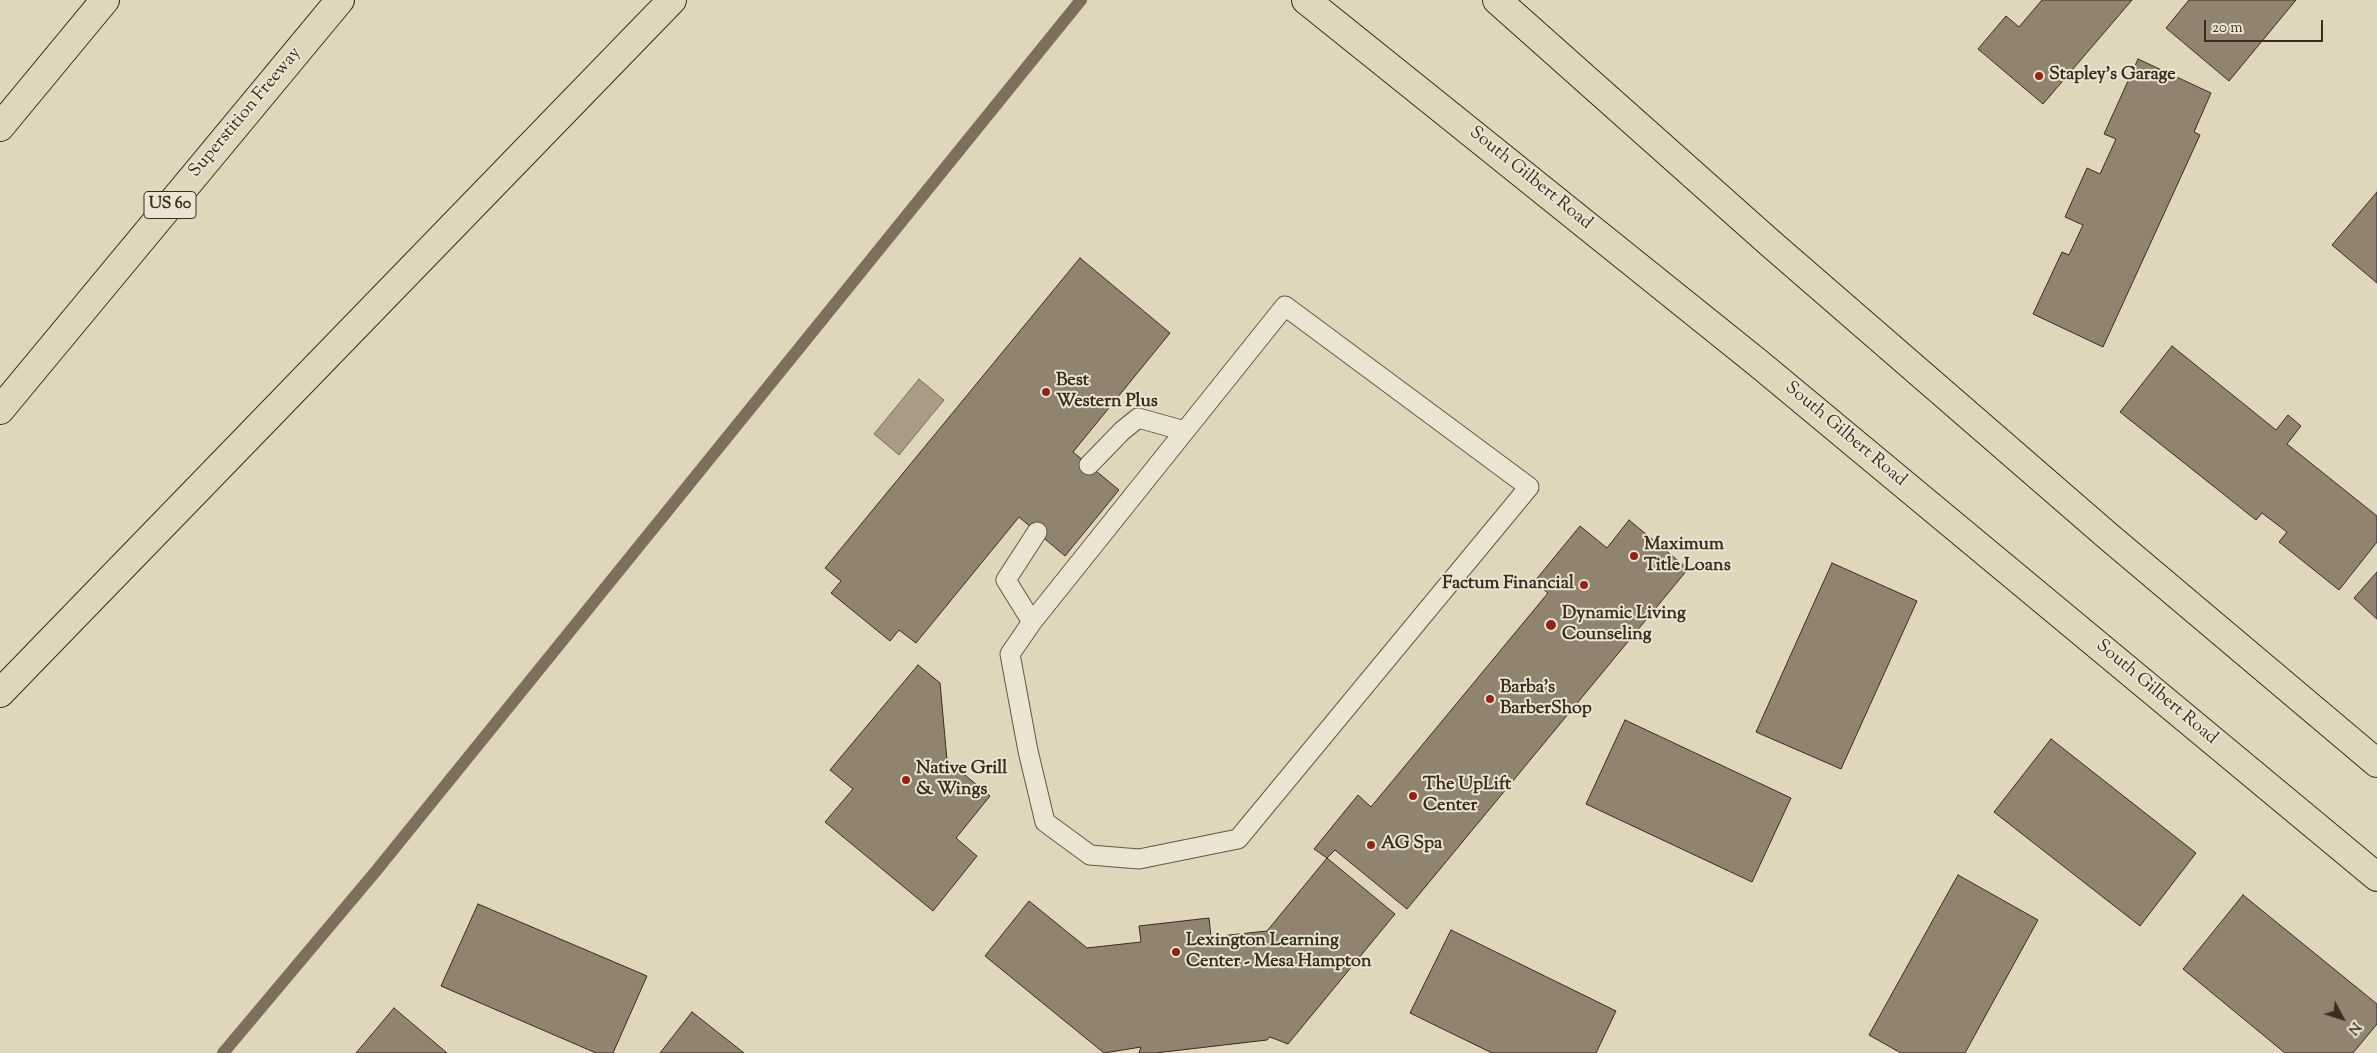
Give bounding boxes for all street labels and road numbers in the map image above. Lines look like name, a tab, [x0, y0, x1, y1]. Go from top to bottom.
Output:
street label: Superstition Freeway	[185, 43, 307, 183]
street label: South Gilbert Road	[1464, 123, 1596, 235]
road number: US 60	[144, 192, 196, 218]
street label: South Gilbert Road	[1780, 378, 1910, 492]
street label: South Gilbert Road	[2091, 636, 2221, 750]

